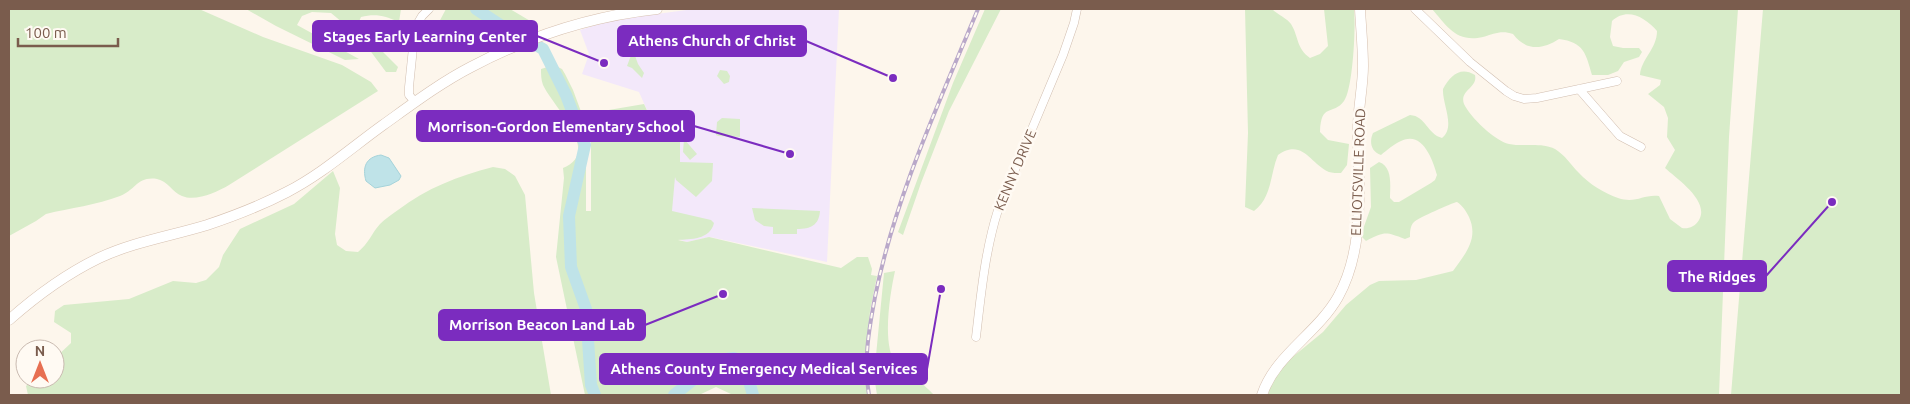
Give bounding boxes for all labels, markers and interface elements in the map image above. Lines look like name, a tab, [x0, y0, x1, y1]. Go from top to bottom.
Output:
scale bar	[18, 15, 118, 47]
callout: Stages Early Learning Center	[313, 21, 537, 51]
text: 100 m	[25, 24, 67, 41]
callout: Athens Church of Christ	[618, 26, 806, 56]
text: Stages Early Learning Center	[323, 28, 527, 45]
text: Athens Church of Christ	[628, 32, 796, 49]
street label: ELLIOTSVILLE ROAD	[1348, 108, 1368, 236]
callout: Morrison-Gordon Elementary School	[417, 111, 694, 141]
text: Morrison-Gordon Elementary School	[428, 118, 685, 135]
street label: KENNY DRIVE	[991, 127, 1039, 213]
callout: The Ridges	[1668, 261, 1766, 291]
text: The Ridges	[1678, 268, 1756, 285]
callout: Morrison Beacon Land Lab	[439, 310, 645, 340]
text: Morrison Beacon Land Lab	[449, 316, 635, 333]
north arrow	[15, 339, 65, 389]
text: N	[35, 343, 45, 359]
callout: Athens County Emergency Medical Services	[600, 354, 927, 384]
text: Athens County Emergency Medical Services	[611, 360, 917, 377]

